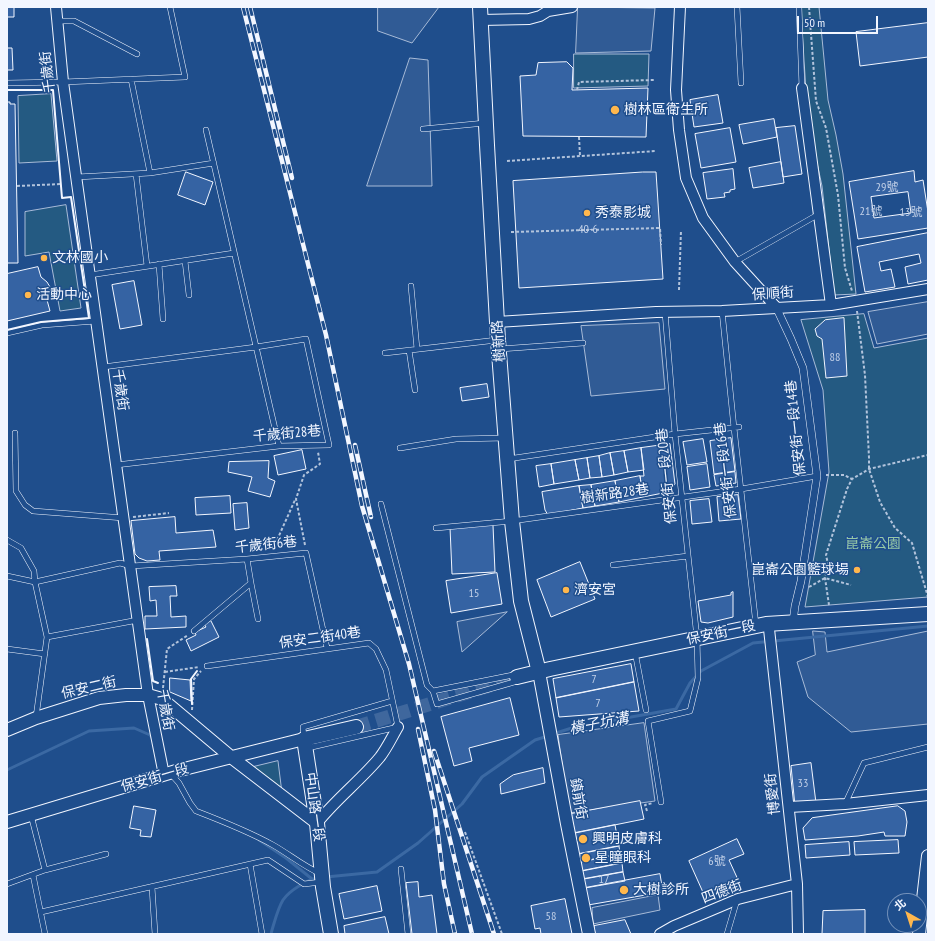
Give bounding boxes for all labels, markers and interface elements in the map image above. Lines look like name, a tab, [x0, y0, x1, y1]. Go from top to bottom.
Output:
scale bar	[799, 8, 880, 34]
text: 50 m	[804, 15, 825, 30]
street label: 千歲街	[37, 50, 59, 94]
place label: 樹林區衛生所	[624, 102, 708, 118]
marker: 樹林區衛生所	[609, 104, 621, 116]
house number: 29號	[876, 181, 898, 195]
place label: 秀泰影城	[595, 205, 651, 221]
house number: 21號	[860, 205, 882, 219]
house number: 13號	[900, 206, 922, 220]
marker: 秀泰影城	[582, 208, 592, 218]
house number: 40-6	[578, 223, 598, 237]
place label: 文林國小	[52, 250, 108, 266]
marker: 文林國小	[39, 253, 49, 263]
street label: 保順街	[751, 284, 795, 304]
place label: 活動中心	[36, 287, 92, 303]
marker: 活動中心	[23, 290, 33, 300]
street label: 樹新路	[489, 319, 509, 363]
house number: 88	[830, 351, 840, 365]
street label: 千歲街	[109, 368, 131, 412]
street label: 保安街一段14巷	[783, 379, 809, 477]
street label: 保安街一段16巷	[712, 421, 740, 519]
street label: 千歲街28巷	[252, 423, 322, 445]
street label: 保安街一段20巷	[654, 427, 680, 525]
street label: 樹新路28巷	[580, 481, 650, 507]
street label: 千歲街6巷	[234, 533, 298, 557]
park label: 崑崙公園	[845, 536, 901, 552]
place label: 崑崙公園籃球場	[751, 562, 849, 578]
marker: 崑崙公園籃球場	[852, 565, 862, 575]
place label: 濟安宮	[574, 582, 616, 598]
marker: 濟安宮	[561, 585, 571, 595]
house number: 15	[469, 587, 479, 601]
street label: 保安街一段	[685, 618, 757, 648]
street label: 保安二街40巷	[278, 624, 362, 652]
house number: 7	[591, 673, 597, 687]
street label: 保安二街	[60, 674, 118, 702]
street label: 千歲街	[153, 688, 177, 732]
house number: 7	[595, 697, 601, 711]
water label: 橫子坑溝	[568, 709, 630, 739]
street label: 保安街一段	[119, 760, 191, 796]
street label: 中山路一段	[301, 771, 327, 843]
street label: 博愛街	[762, 772, 784, 816]
street label: 鎮前街	[566, 777, 590, 821]
house number: 33	[798, 777, 808, 791]
place label: 興明皮膚科	[592, 831, 662, 847]
marker: 興明皮膚科	[577, 833, 589, 845]
place label: 星瞳眼科	[595, 850, 651, 866]
marker: 星瞳眼科	[580, 852, 592, 864]
house number: 6號	[708, 855, 726, 869]
house number: 17	[599, 873, 609, 887]
street label: 四德街	[699, 877, 745, 907]
place label: 大樹診所	[633, 882, 689, 898]
marker: 大樹診所	[618, 884, 630, 896]
north arrow	[887, 893, 927, 933]
text: 北	[891, 896, 909, 913]
house number: 58	[546, 910, 556, 924]

